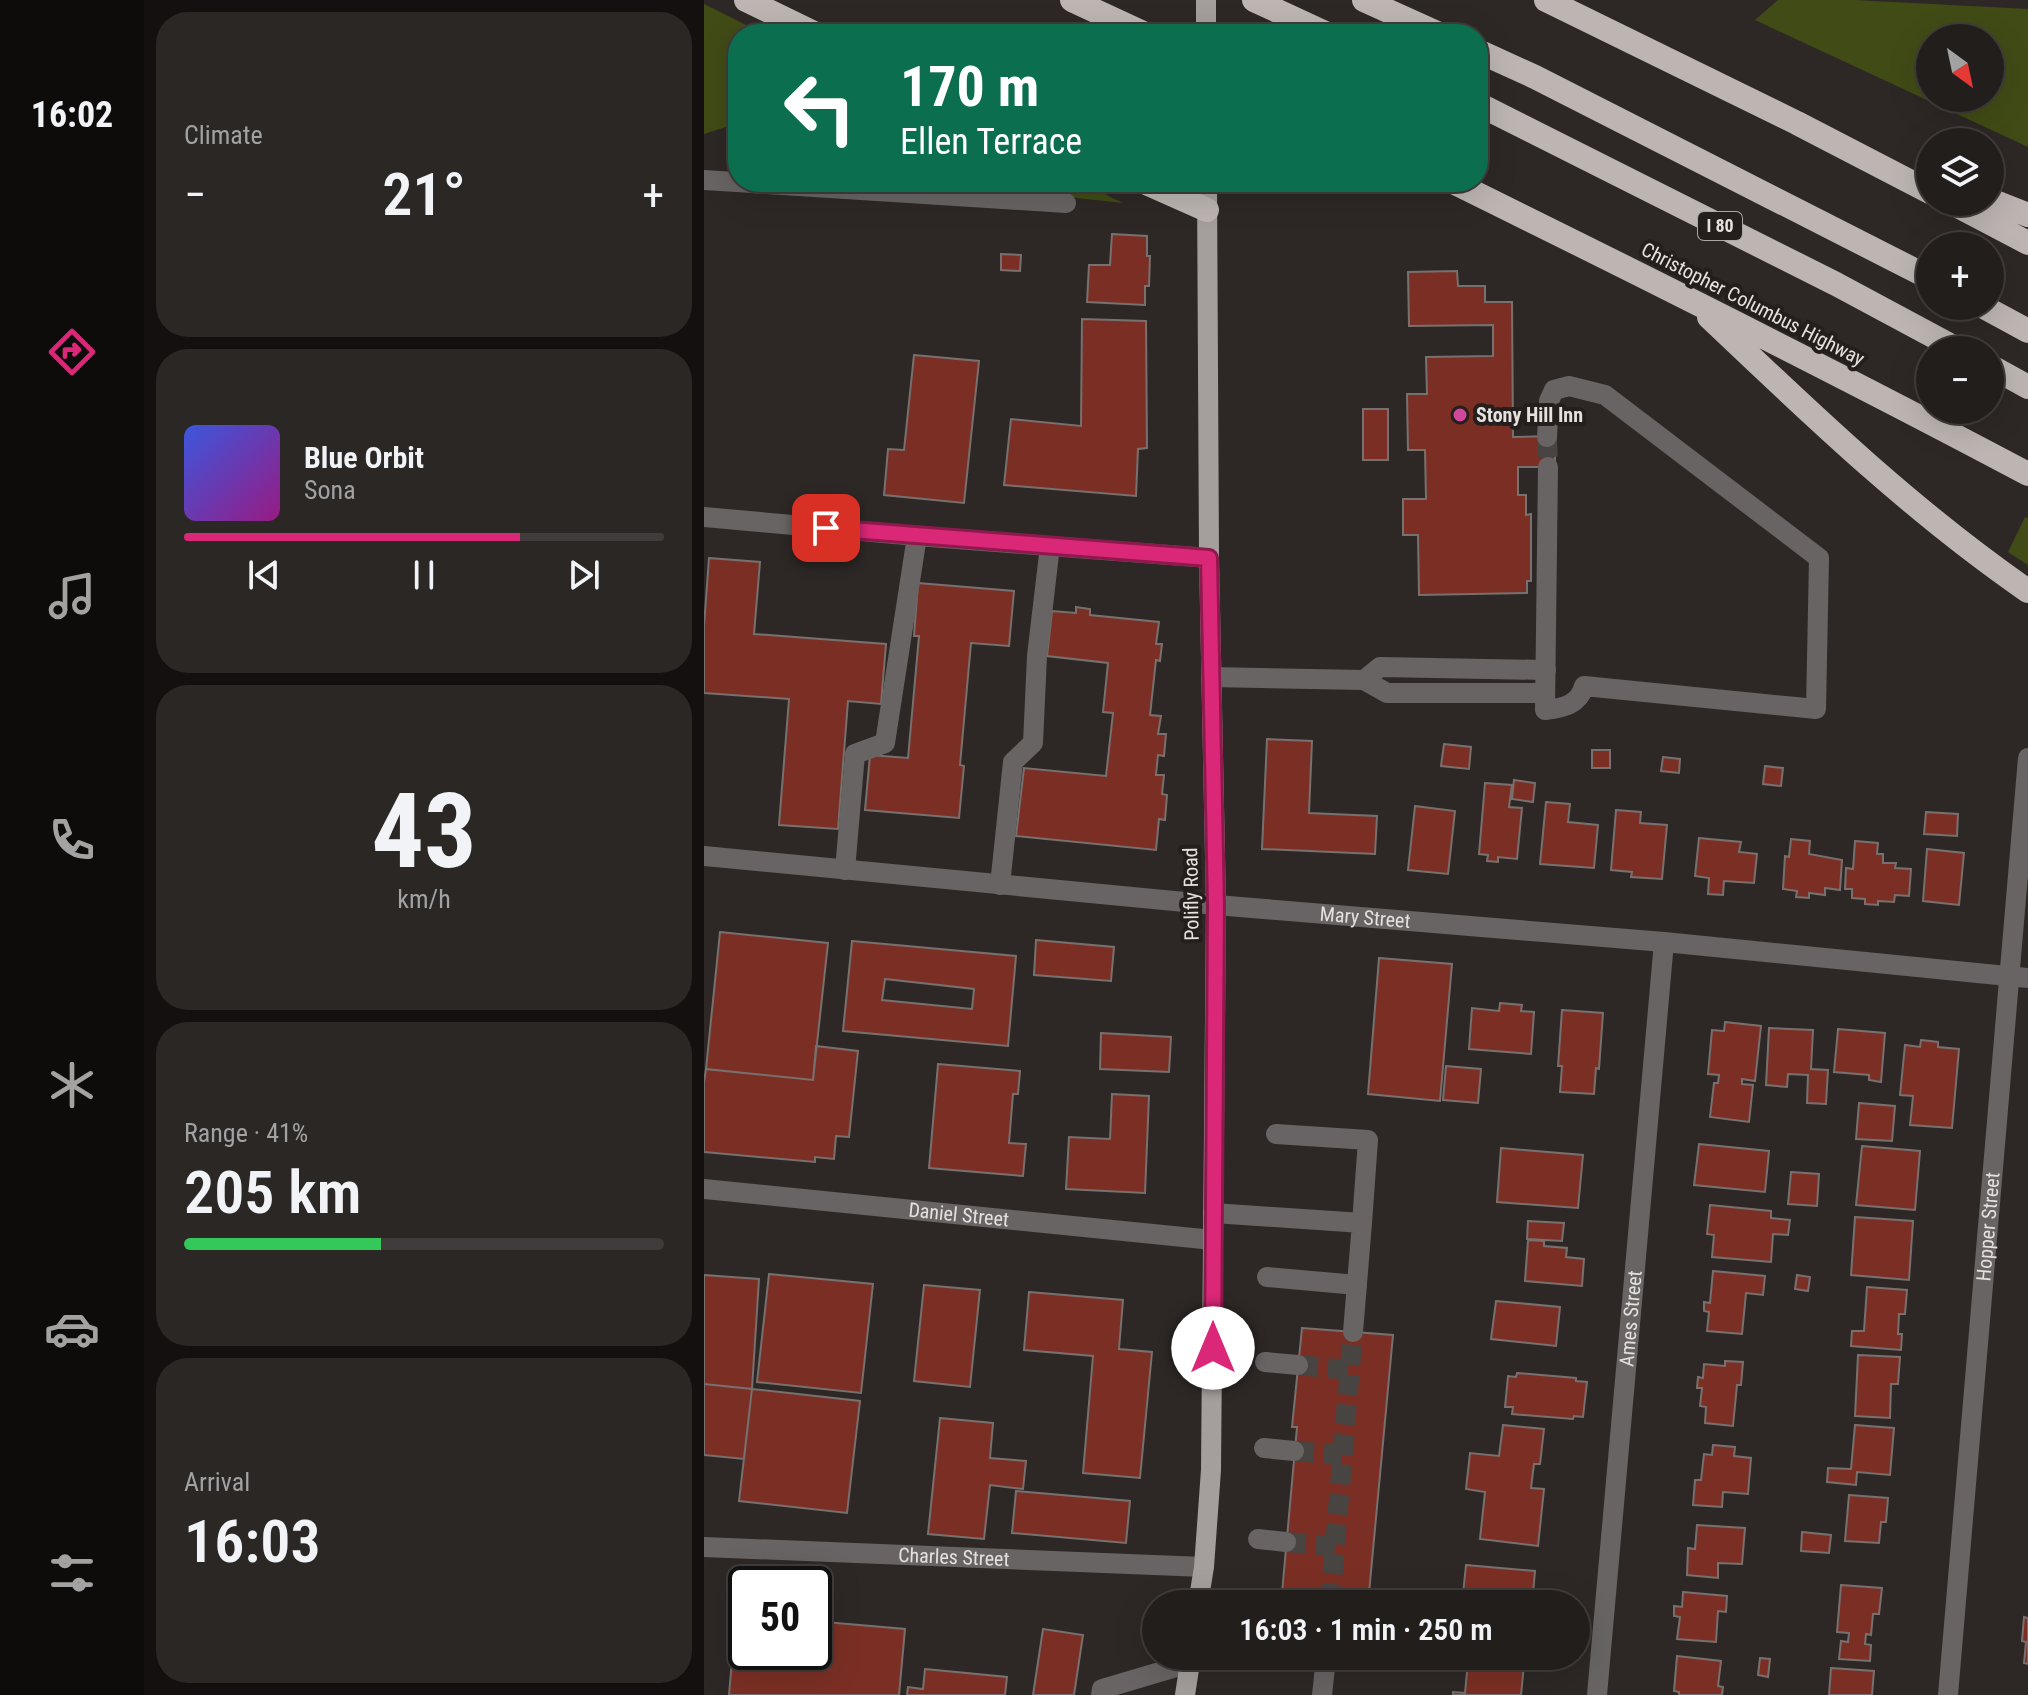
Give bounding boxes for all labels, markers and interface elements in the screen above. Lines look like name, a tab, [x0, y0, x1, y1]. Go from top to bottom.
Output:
north arrow	[1916, 24, 2004, 112]
map controls	[1916, 24, 2004, 424]
text: 170 m	[900, 54, 1039, 120]
icon: left	[768, 56, 872, 160]
text: 16:02	[31, 94, 113, 136]
text: Climate	[184, 120, 263, 150]
text: Ellen Terrace	[900, 121, 1082, 163]
button: layers	[1916, 128, 2004, 216]
text: 21°	[382, 159, 466, 230]
text: −	[184, 169, 206, 221]
text: +	[642, 169, 664, 221]
road number: I 80	[1698, 212, 1742, 240]
button: +	[1916, 232, 2004, 320]
street label: Christopher Columbus Highway	[1637, 237, 1869, 371]
icon: directions	[44, 324, 100, 380]
button: −	[1916, 336, 2004, 424]
place label: Stony Hill Inn	[1476, 403, 1583, 427]
marker: Stony Hill Inn	[1451, 406, 1469, 424]
text: Blue Orbit	[304, 440, 424, 475]
text: Sona	[304, 475, 356, 505]
pin	[792, 494, 860, 562]
icon: arrive	[804, 506, 848, 550]
icon: previous	[242, 553, 286, 597]
icon: pause	[402, 553, 446, 597]
icon: next	[562, 553, 606, 597]
icon: music	[44, 568, 100, 624]
text: 43	[371, 771, 477, 892]
icon: phone	[44, 812, 100, 868]
street label: Polifly Road	[1178, 847, 1204, 941]
text: km/h	[397, 884, 451, 914]
street label: Mary Street	[1319, 902, 1411, 933]
icon: climate	[44, 1057, 100, 1113]
text: Range · 41%	[184, 1118, 308, 1148]
text: 205 km	[184, 1157, 361, 1228]
street label: Hopper Street	[1971, 1171, 2005, 1282]
street label: Daniel Street	[907, 1198, 1010, 1231]
street label: Ames Street	[1614, 1269, 1647, 1368]
icon: car	[44, 1301, 100, 1357]
position arrow	[1171, 1306, 1255, 1390]
text: Arrival	[184, 1467, 250, 1497]
text: 16:03	[184, 1506, 321, 1577]
street label: Charles Street	[898, 1543, 1010, 1571]
icon: filters	[44, 1545, 100, 1601]
speed limit sign: 50	[728, 1566, 832, 1670]
text: 16:03 · 1 min · 250 m	[1239, 1612, 1493, 1647]

